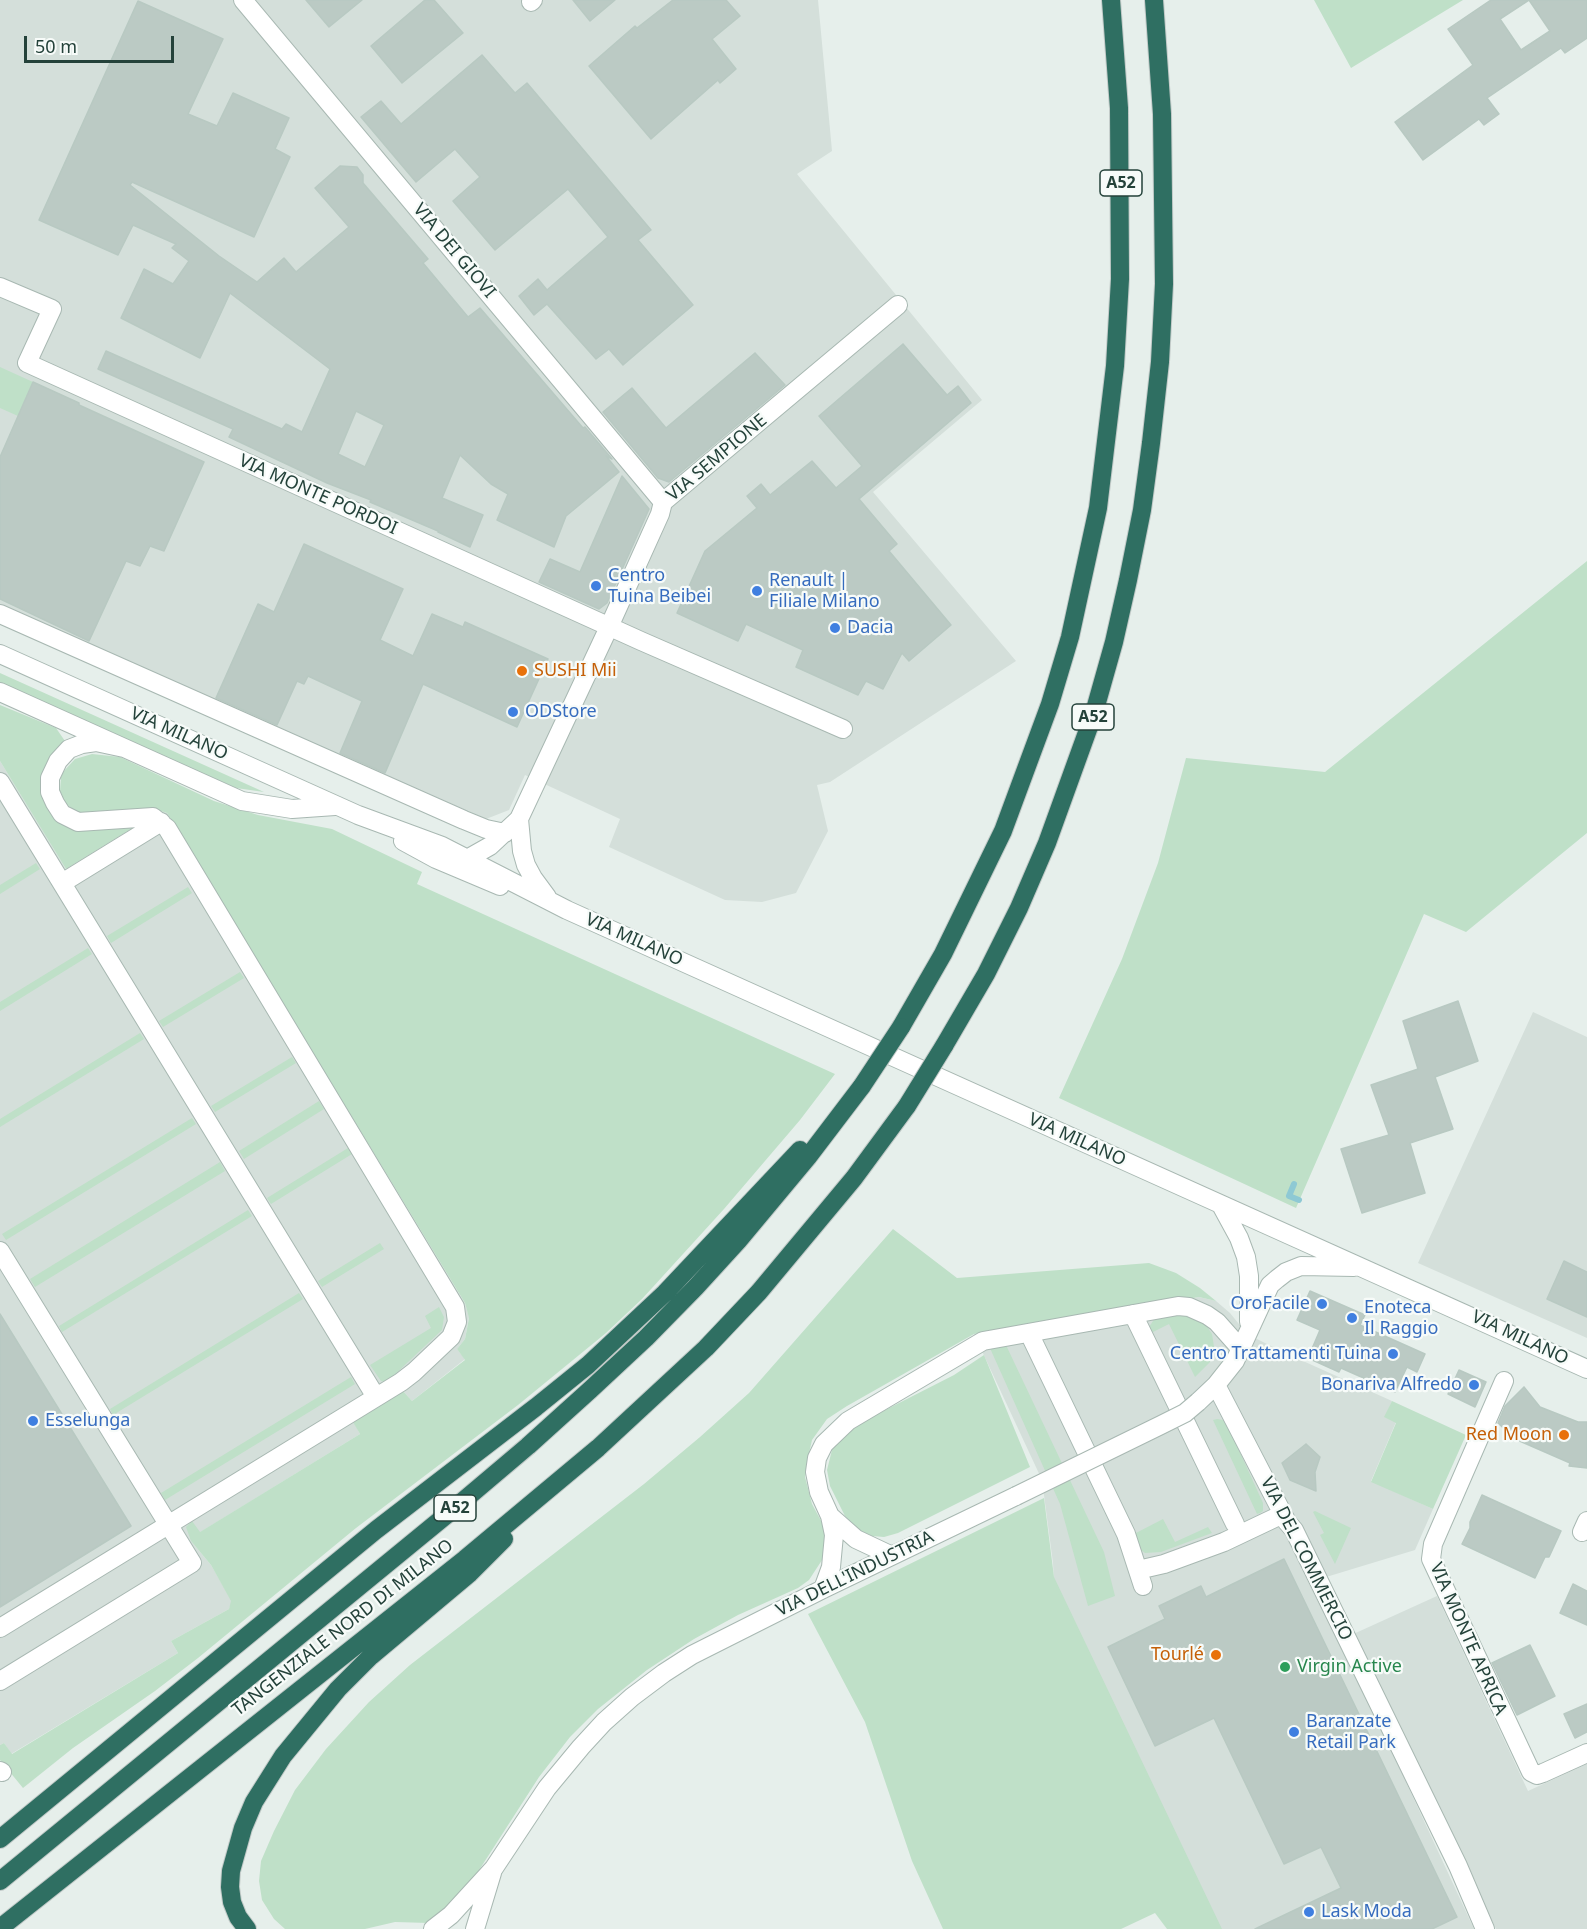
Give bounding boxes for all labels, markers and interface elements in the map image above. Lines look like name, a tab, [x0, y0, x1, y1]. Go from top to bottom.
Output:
scale bar	[27, 24, 177, 62]
text: 50 m	[35, 34, 77, 58]
road number: A52	[1100, 170, 1142, 196]
street label: VIA DEI GIOVI	[408, 199, 500, 303]
street label: VIA SEMPIONE	[663, 410, 771, 506]
street label: VIA MONTE PORDOI	[235, 450, 401, 540]
place label: Centro Tuina Beibei	[608, 565, 711, 608]
place label: Renault | Filiale Milano	[769, 570, 880, 612]
marker: Centro Tuina Beibei	[589, 579, 603, 593]
marker: Renault | Filiale Milano	[750, 584, 764, 598]
place label: Dacia	[847, 617, 894, 639]
marker: Dacia	[828, 621, 842, 635]
place label: SUSHI Mii	[534, 660, 617, 682]
marker: SUSHI Mii	[515, 664, 529, 678]
place label: ODStore	[525, 701, 597, 723]
street label: VIA MILANO	[127, 703, 231, 765]
road number: A52	[1072, 704, 1114, 730]
marker: ODStore	[506, 705, 520, 719]
street label: VIA MILANO	[582, 909, 686, 971]
street label: VIA MILANO	[1025, 1109, 1129, 1171]
place label: OroFacile	[1230, 1293, 1310, 1315]
marker: OroFacile	[1315, 1297, 1329, 1311]
place label: Enoteca Il Raggio	[1364, 1297, 1438, 1340]
street label: VIA MILANO	[1468, 1306, 1572, 1370]
marker: Enoteca Il Raggio	[1345, 1311, 1359, 1325]
place label: Centro Trattamenti Tuina	[1170, 1343, 1381, 1365]
marker: Centro Trattamenti Tuina	[1386, 1347, 1400, 1361]
place label: Bonariva Alfredo	[1321, 1374, 1462, 1396]
marker: Bonariva Alfredo	[1467, 1378, 1481, 1392]
place label: Esselunga	[45, 1410, 130, 1432]
marker: Esselunga	[26, 1414, 40, 1428]
place label: Red Moon	[1466, 1424, 1552, 1446]
marker: Red Moon	[1557, 1428, 1571, 1442]
street label: VIA DEL COMMERCIO	[1255, 1474, 1357, 1644]
road number: A52	[434, 1495, 476, 1521]
street label: VIA DELL'INDUSTRIA	[773, 1526, 937, 1622]
street label: TANGENZIALE NORD DI MILANO	[228, 1535, 458, 1721]
street label: VIA MONTE APRICA	[1425, 1560, 1511, 1718]
place label: Tourlé	[1151, 1644, 1204, 1666]
marker: Tourlé	[1209, 1648, 1223, 1662]
place label: Virgin Active	[1297, 1656, 1402, 1678]
marker: Virgin Active	[1278, 1660, 1292, 1674]
place label: Baranzate Retail Park	[1306, 1711, 1396, 1754]
marker: Baranzate Retail Park	[1287, 1725, 1301, 1739]
place label: Lask Moda	[1321, 1901, 1412, 1923]
marker: Lask Moda	[1302, 1905, 1316, 1919]

